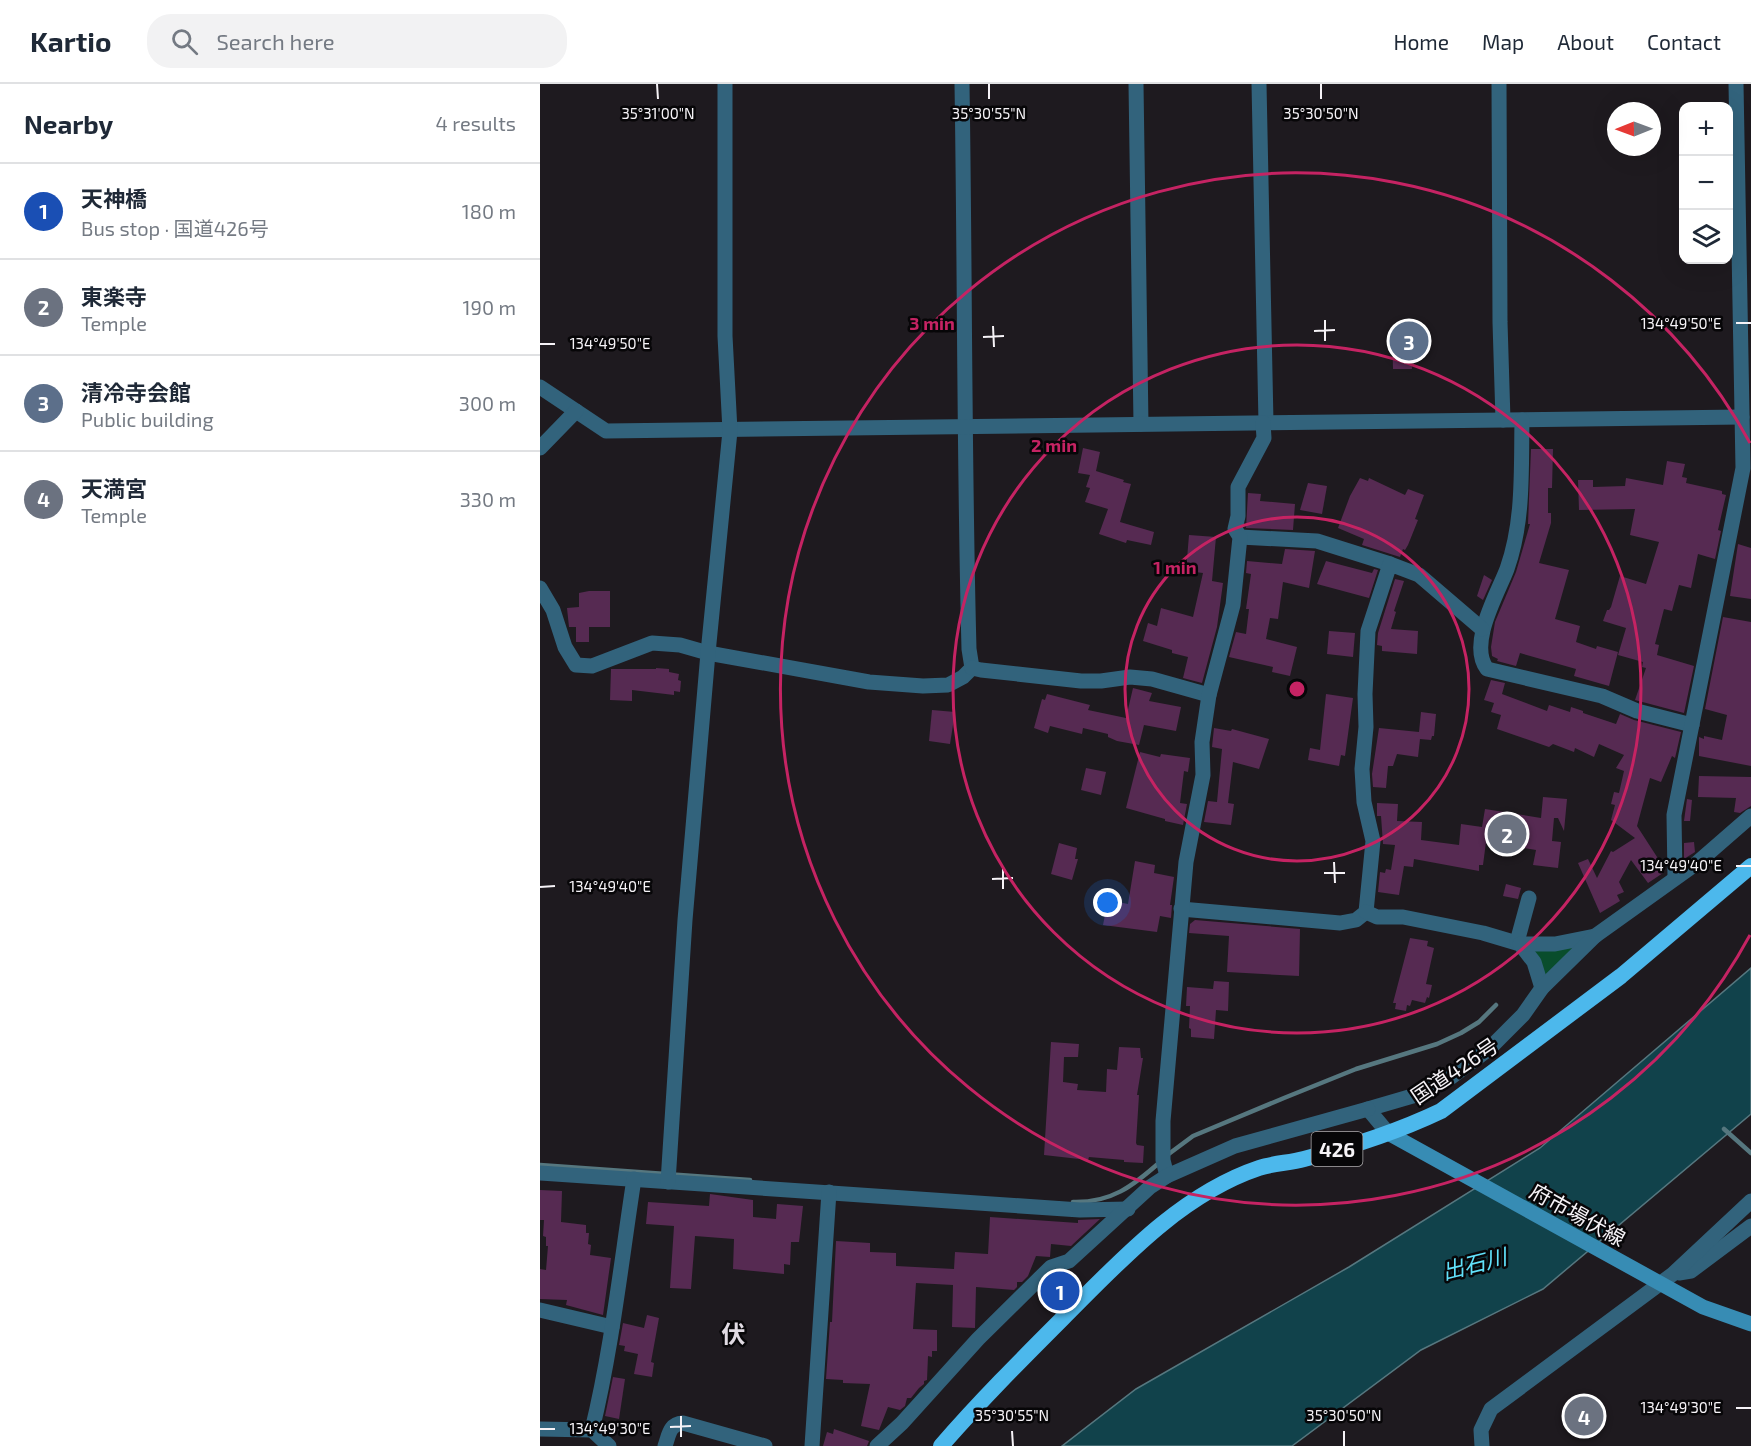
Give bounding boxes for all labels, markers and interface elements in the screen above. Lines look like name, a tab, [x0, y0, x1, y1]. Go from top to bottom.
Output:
search box	[147, 14, 567, 68]
text: Kartio	[30, 24, 111, 58]
icon: search	[168, 25, 201, 58]
text: Search here	[216, 28, 335, 54]
text: Home	[1393, 29, 1449, 54]
text: Map	[1482, 29, 1524, 54]
text: About	[1557, 29, 1614, 54]
text: Contact	[1647, 29, 1721, 54]
north arrow	[1607, 102, 1661, 156]
map controls	[1679, 102, 1733, 264]
button: +	[1679, 102, 1733, 156]
text: 35°31'00"N	[621, 104, 695, 122]
text: 35°30'55"N	[952, 104, 1026, 122]
text: 35°30'50"N	[1283, 104, 1359, 122]
text: Nearby	[24, 108, 113, 139]
text: 4 results	[436, 111, 516, 135]
button: −	[1679, 156, 1733, 210]
text: 天神橋	[81, 185, 147, 211]
text: 1	[39, 199, 48, 223]
text: 180 m	[462, 199, 516, 223]
button: layers	[1679, 210, 1733, 264]
text: Bus stop · 国道426号	[81, 216, 269, 240]
text: 東楽寺	[81, 283, 147, 309]
text: 2	[38, 295, 49, 319]
text: 190 m	[463, 295, 516, 319]
text: Temple	[81, 311, 147, 335]
text: 3 min	[909, 312, 955, 334]
text: 134°49'50"E	[1641, 314, 1721, 332]
pin: 3	[1390, 318, 1428, 364]
text: 134°49'50"E	[570, 334, 650, 352]
text: 清冷寺会館	[81, 379, 191, 405]
text: 3	[38, 391, 49, 415]
text: 300 m	[459, 391, 516, 415]
text: Public building	[81, 407, 214, 431]
text: 2 min	[1031, 434, 1077, 456]
text: 天満宮	[81, 475, 147, 501]
text: 4	[37, 487, 50, 511]
text: 330 m	[460, 487, 516, 511]
text: Temple	[81, 503, 147, 527]
text: 1 min	[1153, 556, 1197, 578]
centre of rings	[1287, 679, 1307, 699]
pin: 2	[1488, 812, 1526, 856]
text: 134°49'40"E	[1640, 856, 1722, 874]
text: 134°49'40"E	[569, 877, 651, 895]
your location	[1093, 888, 1122, 917]
street label: 国道426号	[1406, 1032, 1502, 1108]
road number: 426	[1312, 1132, 1362, 1166]
street label: 府市場伏線	[1526, 1178, 1630, 1250]
water label: 出石川	[1439, 1242, 1511, 1284]
pin: 1	[1040, 1268, 1080, 1314]
district label: 伏	[721, 1319, 745, 1348]
pin: 4	[1564, 1394, 1604, 1438]
text: 134°49'30"E	[1640, 1398, 1722, 1416]
text: 35°30'55"N	[975, 1406, 1049, 1424]
text: 35°30'50"N	[1306, 1406, 1382, 1424]
text: 134°49'30"E	[569, 1419, 651, 1437]

